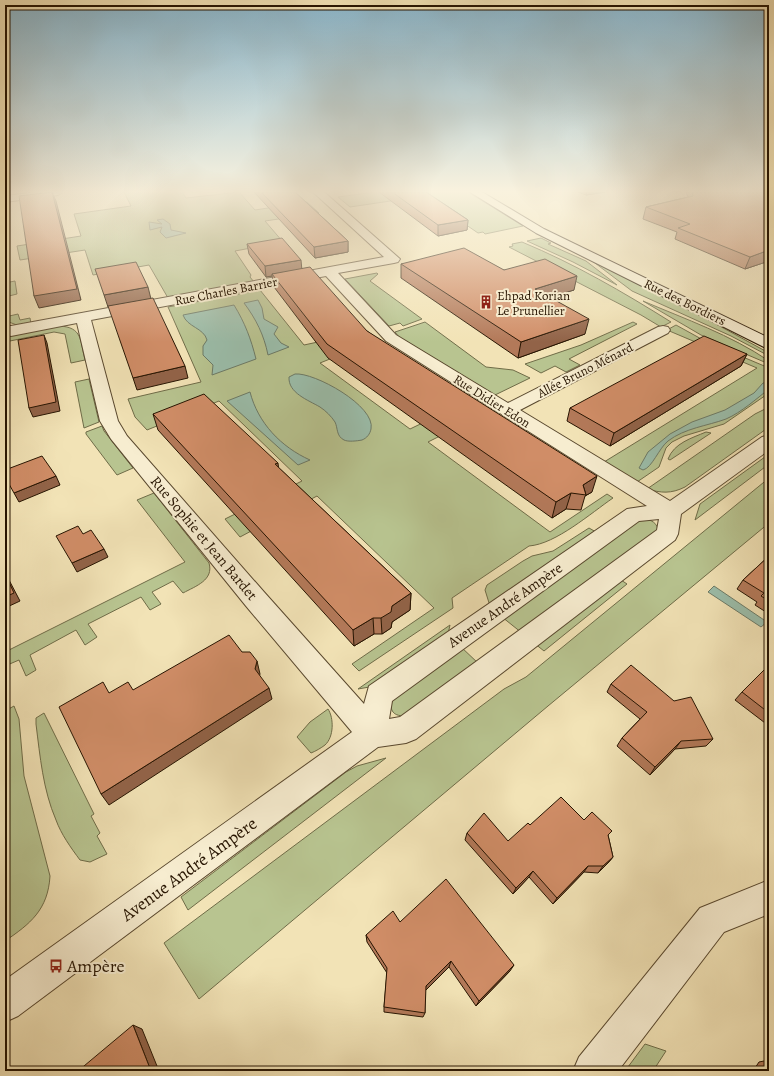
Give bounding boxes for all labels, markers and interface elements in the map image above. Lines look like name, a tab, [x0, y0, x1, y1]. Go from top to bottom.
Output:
street label: Rue Charles Barrier	[173, 273, 279, 309]
street label: Rue des Bordiers	[641, 275, 729, 329]
place label: Ehpad Korian Le Prunellier	[497, 287, 570, 319]
building icon: Ehpad Korian Le Prunellier	[478, 294, 494, 310]
street label: Allée Bruno Ménard	[533, 339, 636, 402]
street label: Rue Didier Edon	[450, 371, 534, 431]
street label: Rue Sophie et Jean Bardet	[146, 472, 262, 604]
street label: Avenue André Ampère	[443, 558, 566, 653]
street label: Avenue André Ampère	[115, 811, 262, 927]
place label: Ampère	[66, 954, 124, 978]
bus stop icon: Ampère	[48, 958, 64, 974]

